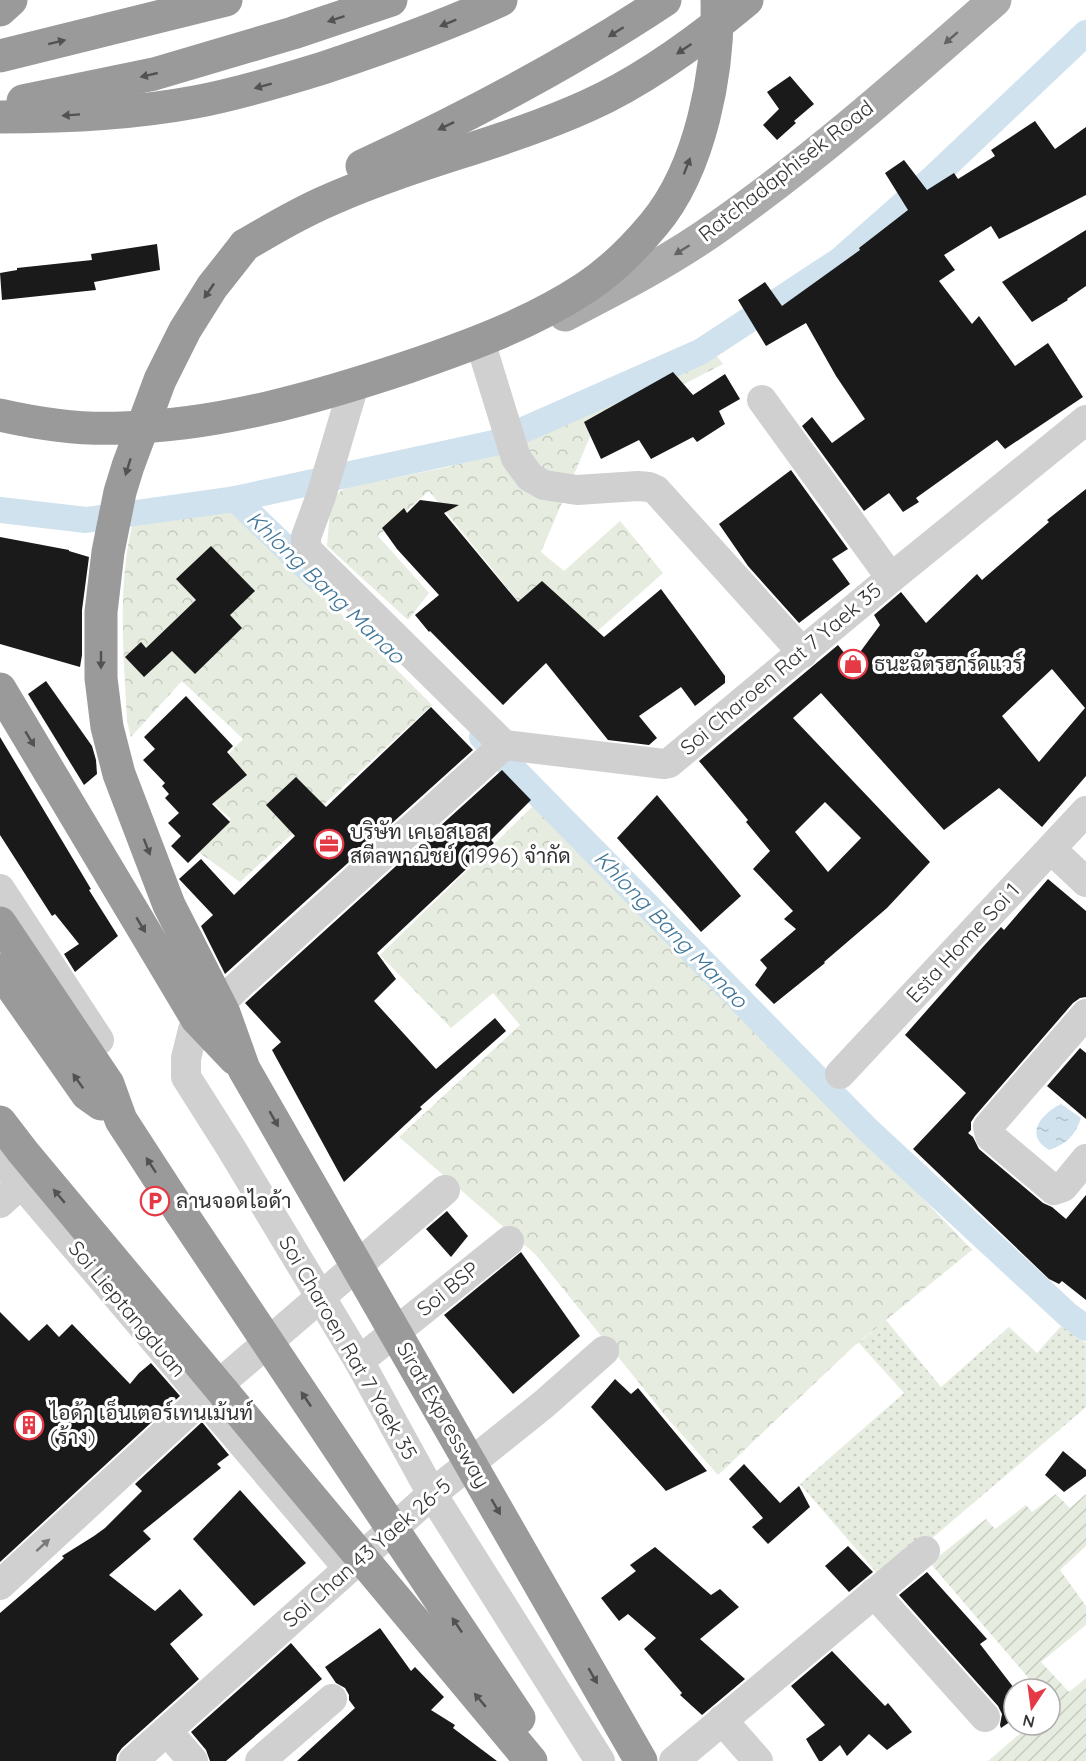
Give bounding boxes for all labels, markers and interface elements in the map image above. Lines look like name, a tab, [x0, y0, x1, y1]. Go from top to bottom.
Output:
one-way arrow	[327, 14, 345, 24]
one-way arrow	[438, 18, 456, 28]
one-way arrow	[608, 27, 624, 38]
one-way arrow	[943, 32, 959, 45]
one-way arrow	[48, 36, 66, 46]
one-way arrow	[676, 43, 692, 55]
one-way arrow	[140, 70, 158, 80]
one-way arrow	[254, 82, 272, 91]
street label: Ratchadaphisek Road	[693, 94, 878, 247]
one-way arrow	[61, 110, 80, 120]
one-way arrow	[437, 122, 454, 131]
one-way arrow	[683, 157, 692, 175]
one-way arrow	[674, 244, 690, 255]
one-way arrow	[204, 283, 215, 299]
one-way arrow	[123, 458, 132, 476]
water label: Khlong Bang Manao	[241, 504, 412, 671]
street label: Soi Charoen Rat 7 Yaek 35	[675, 577, 886, 760]
shop icon: ธนะฉัตรฮาร์ดแวร์	[837, 648, 869, 680]
one-way arrow	[96, 650, 106, 669]
place label: ธนะฉัตรฮาร์ดแวร์	[874, 650, 1023, 676]
one-way arrow	[25, 731, 35, 748]
place label: บริษัท เคเอสเอส สตีลพาณิชย์ (1996) จำกัด	[350, 818, 571, 868]
office icon: บริษัท เคเอสเอส สตีลพาณิชย์ (1996) จำกัด	[313, 828, 345, 860]
one-way arrow	[142, 839, 152, 857]
water label: Khlong Bang Manao	[588, 844, 755, 1015]
street label: Esta Home Soi 1	[900, 877, 1024, 1008]
one-way arrow	[135, 917, 146, 933]
one-way arrow	[72, 1073, 84, 1089]
one-way arrow	[268, 1111, 279, 1127]
one-way arrow	[146, 1157, 157, 1173]
parking icon: ลานจอดไอด้า	[139, 1185, 171, 1217]
place label: ลานจอดไอด้า	[176, 1187, 291, 1213]
one-way arrow	[53, 1189, 66, 1204]
street label: Soi Charoen Rat 7 Yaek 35	[274, 1231, 424, 1464]
street label: Soi Lieptangduan	[63, 1235, 192, 1382]
street label: Soi BSP	[411, 1255, 484, 1321]
street label: Sirat Expressway	[392, 1337, 496, 1492]
one-way arrow	[301, 1391, 312, 1407]
place label: ไอด้า เอ็นเตอร์เทนเม้นท์ (ร้าง)	[48, 1398, 253, 1449]
building icon: ไอด้า เอ็นเตอร์เทนเม้นท์ (ร้าง)	[13, 1409, 45, 1441]
street label: Soi Chan 43 Yaek 26-5	[277, 1472, 456, 1632]
one-way arrow	[491, 1499, 501, 1516]
one-way arrow	[36, 1538, 51, 1552]
one-way arrow	[452, 1617, 463, 1633]
one-way arrow	[588, 1668, 598, 1685]
north arrow	[1002, 1677, 1062, 1737]
one-way arrow	[474, 1692, 487, 1708]
text: N	[1021, 1711, 1037, 1733]

